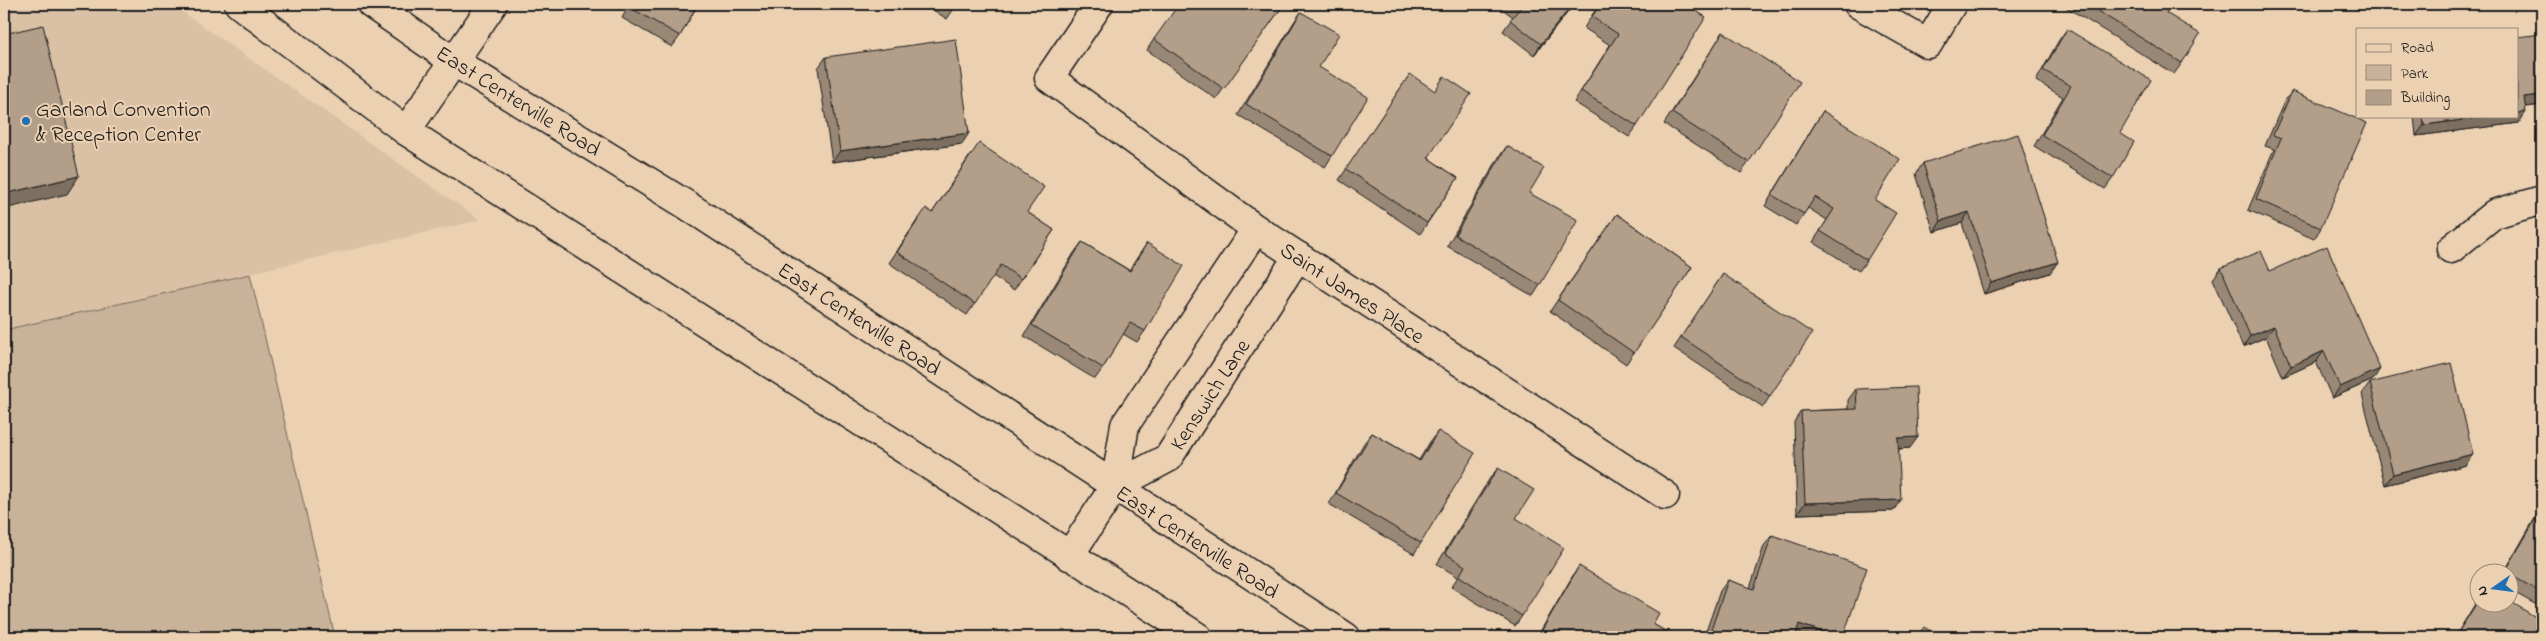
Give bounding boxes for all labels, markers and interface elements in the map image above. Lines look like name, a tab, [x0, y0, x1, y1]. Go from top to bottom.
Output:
legend	[2356, 28, 2518, 118]
text: Road	[2401, 37, 2434, 59]
street label: East Centerville Road	[429, 39, 606, 166]
text: Park	[2401, 63, 2429, 85]
text: Building	[2400, 87, 2450, 110]
place label: Garland Convention & Reception Center	[36, 95, 211, 152]
marker: Garland Convention & Reception Center	[20, 115, 32, 127]
street label: Saint James Place	[1273, 236, 1430, 353]
street label: East Centerville Road	[770, 256, 946, 385]
street label: Kenswich Lane	[1163, 333, 1260, 458]
street label: East Centerville Road	[1108, 479, 1284, 608]
north arrow	[2468, 564, 2518, 614]
text: N	[2472, 584, 2494, 598]

